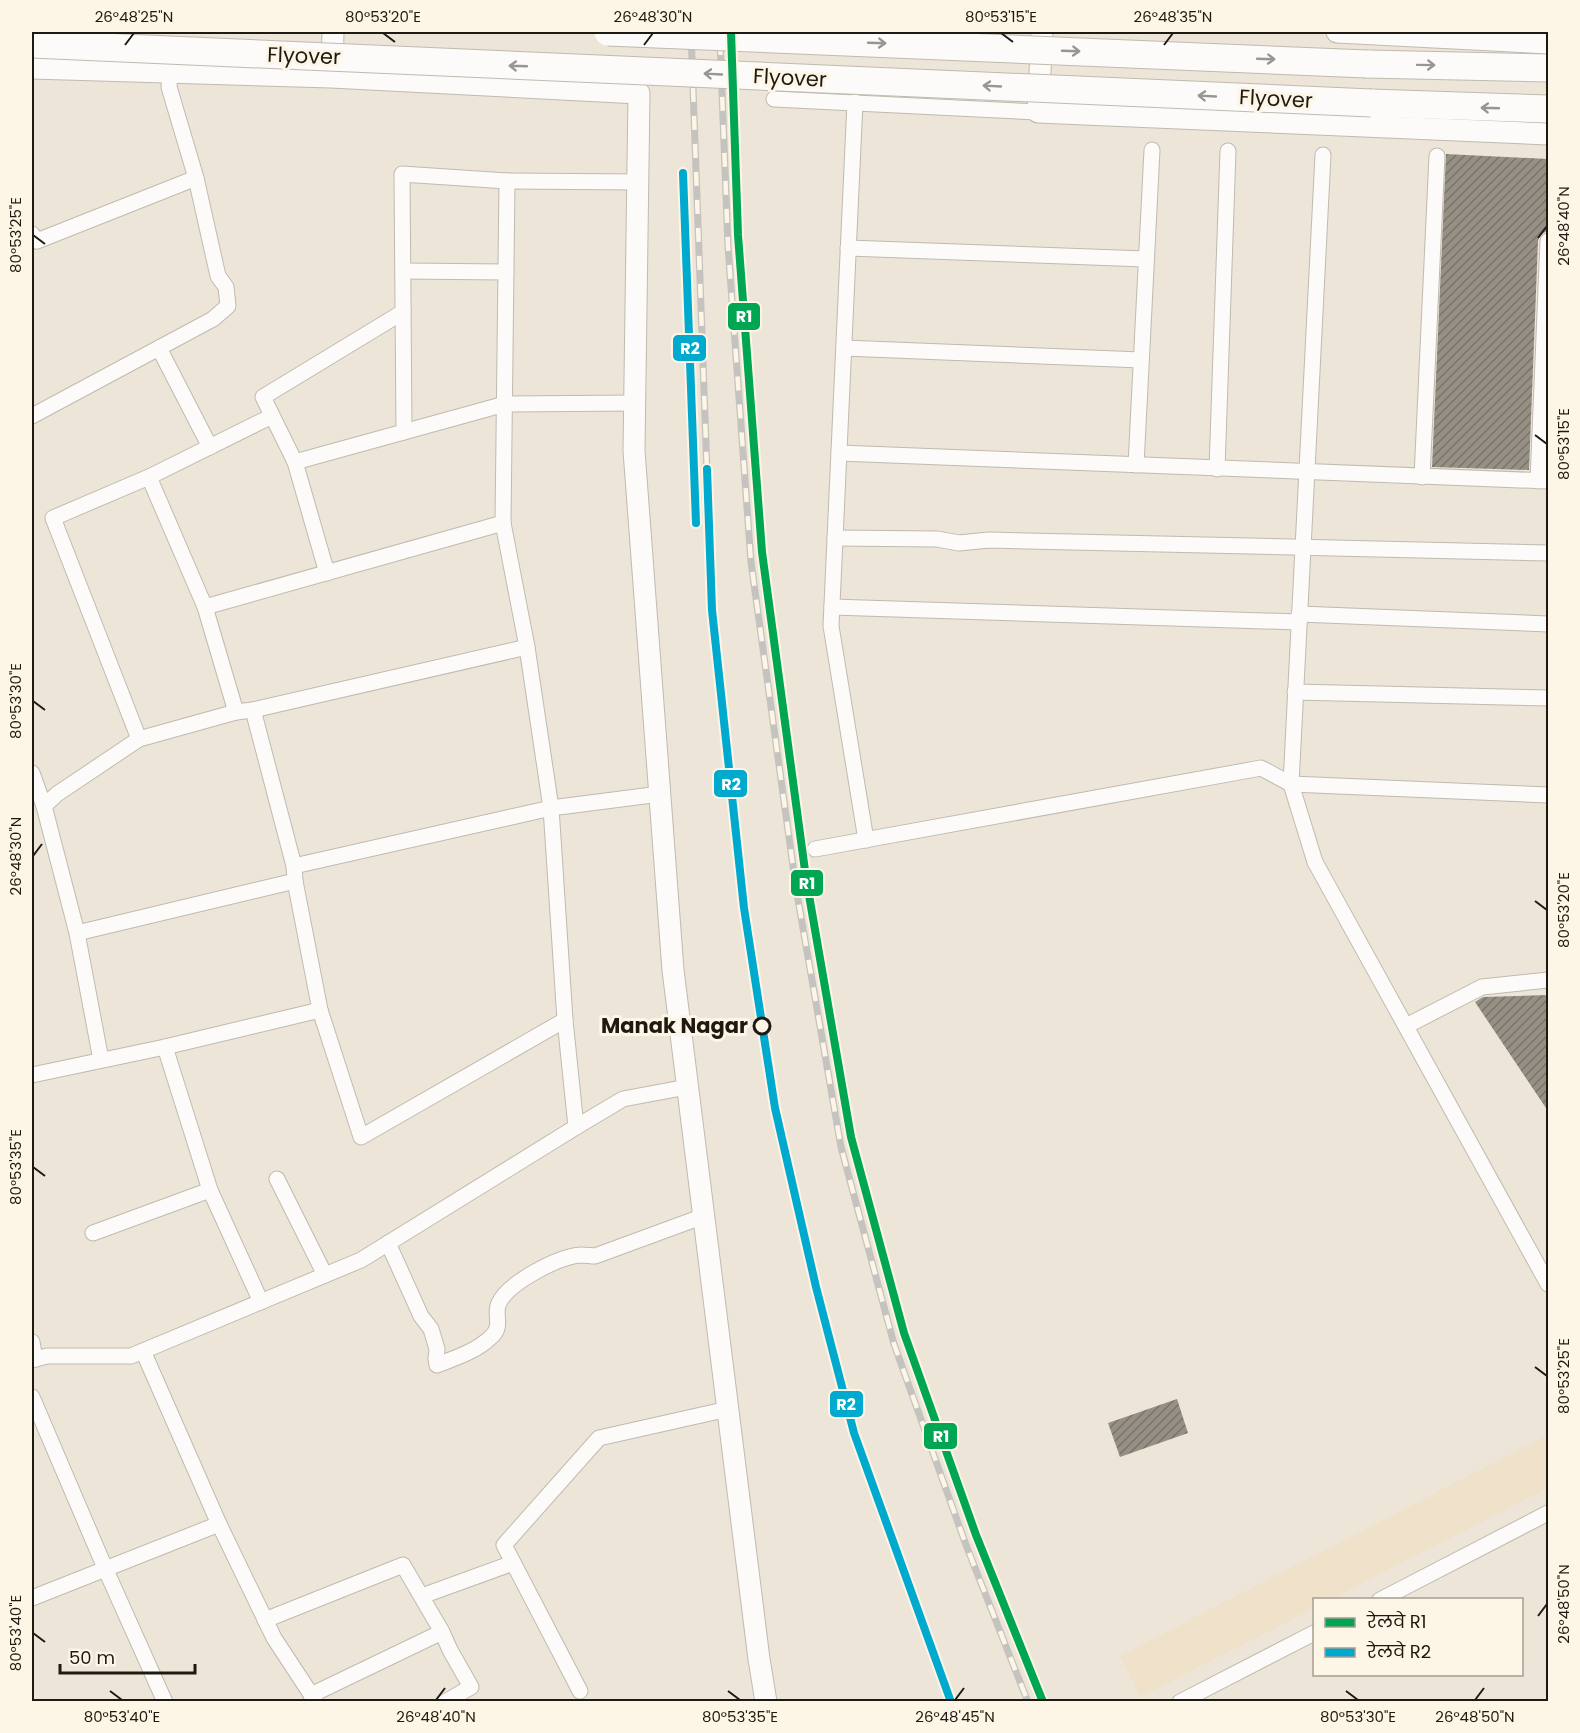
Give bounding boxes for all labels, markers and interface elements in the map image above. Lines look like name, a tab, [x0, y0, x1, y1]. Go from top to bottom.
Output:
text: 26°48'25"N	[95, 6, 173, 27]
text: 80°53'20"E	[345, 6, 421, 27]
text: 26°48'30"N	[614, 6, 692, 27]
text: 80°53'15"E	[965, 6, 1037, 27]
text: 26°48'35"N	[1134, 6, 1212, 27]
one-way arrow	[866, 37, 886, 48]
street label: Flyover	[267, 40, 341, 71]
one-way arrow	[1061, 46, 1081, 57]
one-way arrow	[1256, 54, 1276, 65]
one-way arrow	[1415, 59, 1435, 71]
one-way arrow	[509, 60, 529, 71]
street label: Flyover	[752, 61, 828, 94]
one-way arrow	[703, 69, 723, 80]
one-way arrow	[982, 81, 1002, 92]
street label: Flyover	[1238, 82, 1314, 115]
one-way arrow	[1198, 90, 1218, 101]
one-way arrow	[1481, 102, 1501, 113]
text: 26°48'40"N	[1553, 186, 1574, 266]
text: 80°53'25"E	[5, 197, 26, 273]
line badge: R1	[727, 302, 761, 331]
text: R1	[736, 305, 752, 328]
line badge: R2	[672, 334, 707, 362]
text: R2	[680, 337, 700, 360]
text: 80°53'15"E	[1553, 408, 1574, 480]
text: 80°53'30"E	[5, 663, 26, 739]
line badge: R2	[713, 769, 748, 798]
text: R2	[721, 773, 741, 796]
text: 26°48'30"N	[5, 817, 26, 895]
line badge: R1	[790, 869, 824, 897]
text: R1	[799, 872, 815, 895]
text: 80°53'20"E	[1553, 872, 1574, 948]
place label: Manak Nagar	[601, 1011, 748, 1040]
marker: Manak Nagar	[753, 1017, 771, 1035]
text: 80°53'35"E	[5, 1129, 26, 1205]
text: 80°53'25"E	[1553, 1338, 1574, 1414]
line badge: R2	[829, 1390, 864, 1418]
text: R2	[836, 1393, 856, 1416]
line badge: R1	[923, 1422, 958, 1450]
text: R1	[933, 1425, 949, 1448]
text: 26°48'50"N	[1553, 1564, 1574, 1644]
text: 80°53'40"E	[5, 1595, 26, 1671]
legend	[1313, 1598, 1523, 1676]
text: रेलवे R1	[1366, 1609, 1427, 1634]
scale bar	[60, 1637, 195, 1675]
text: रेलवे R2	[1366, 1639, 1431, 1664]
text: 50 m	[69, 1645, 115, 1670]
text: 80°53'40"E	[84, 1706, 160, 1727]
text: 26°48'40"N	[396, 1706, 476, 1727]
text: 80°53'35"E	[702, 1706, 778, 1727]
text: 26°48'45"N	[915, 1706, 995, 1727]
text: 80°53'30"E	[1320, 1706, 1396, 1727]
text: 26°48'50"N	[1435, 1706, 1515, 1727]

